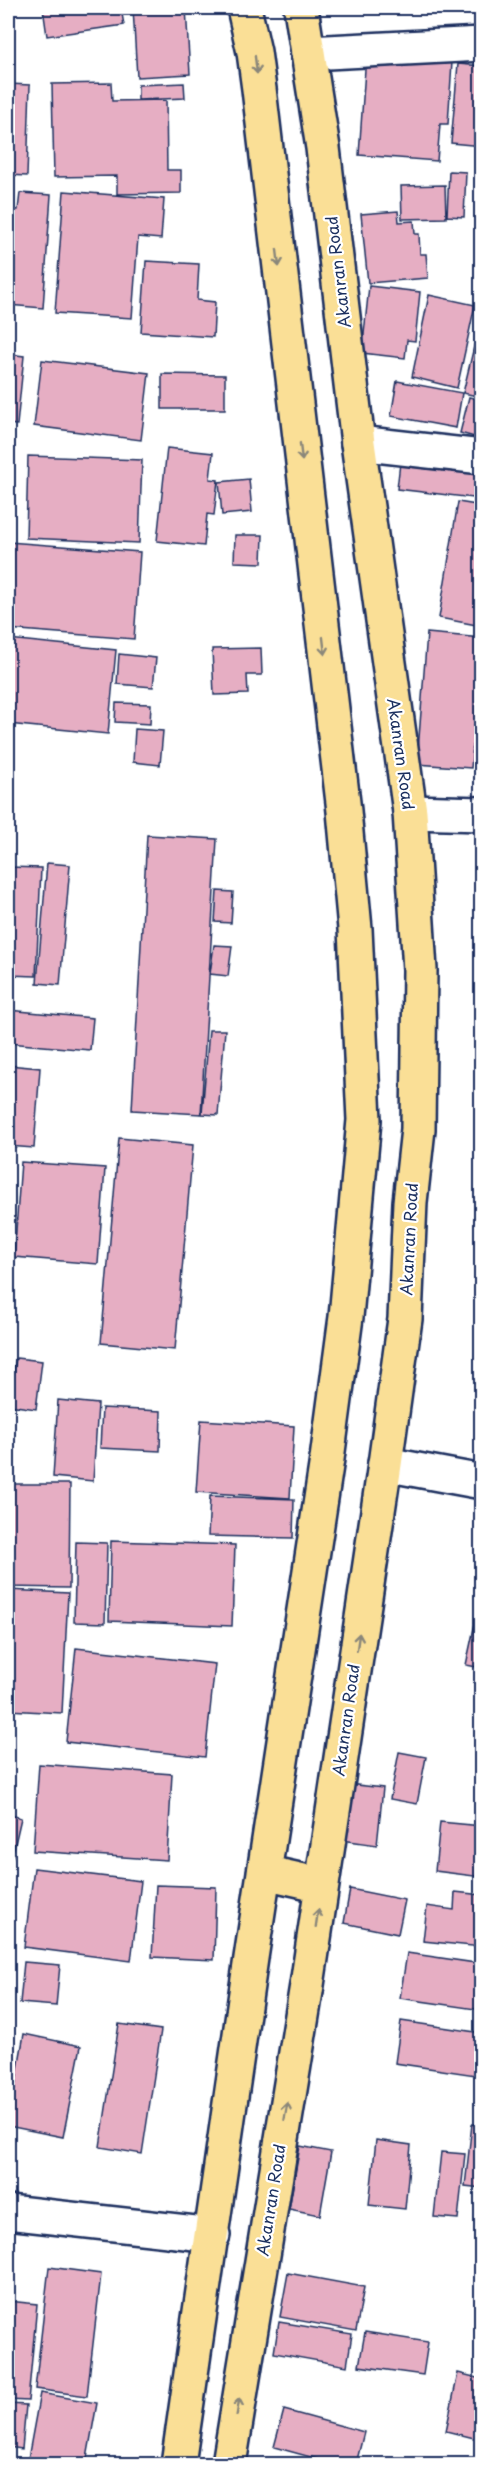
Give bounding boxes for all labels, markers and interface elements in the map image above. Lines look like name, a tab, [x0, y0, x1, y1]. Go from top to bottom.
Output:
one-way arrow	[250, 54, 261, 74]
street label: Akanran Road	[318, 215, 356, 330]
one-way arrow	[273, 248, 284, 268]
one-way arrow	[295, 442, 306, 461]
one-way arrow	[319, 635, 330, 655]
street label: Akanran Road	[382, 696, 422, 811]
street label: Akanran Road	[393, 1182, 423, 1296]
one-way arrow	[353, 1633, 364, 1653]
street label: Akanran Road	[325, 1662, 365, 1777]
one-way arrow	[311, 1909, 322, 1928]
one-way arrow	[281, 2101, 292, 2121]
street label: Akanran Road	[249, 2142, 291, 2257]
one-way arrow	[233, 2397, 244, 2417]

